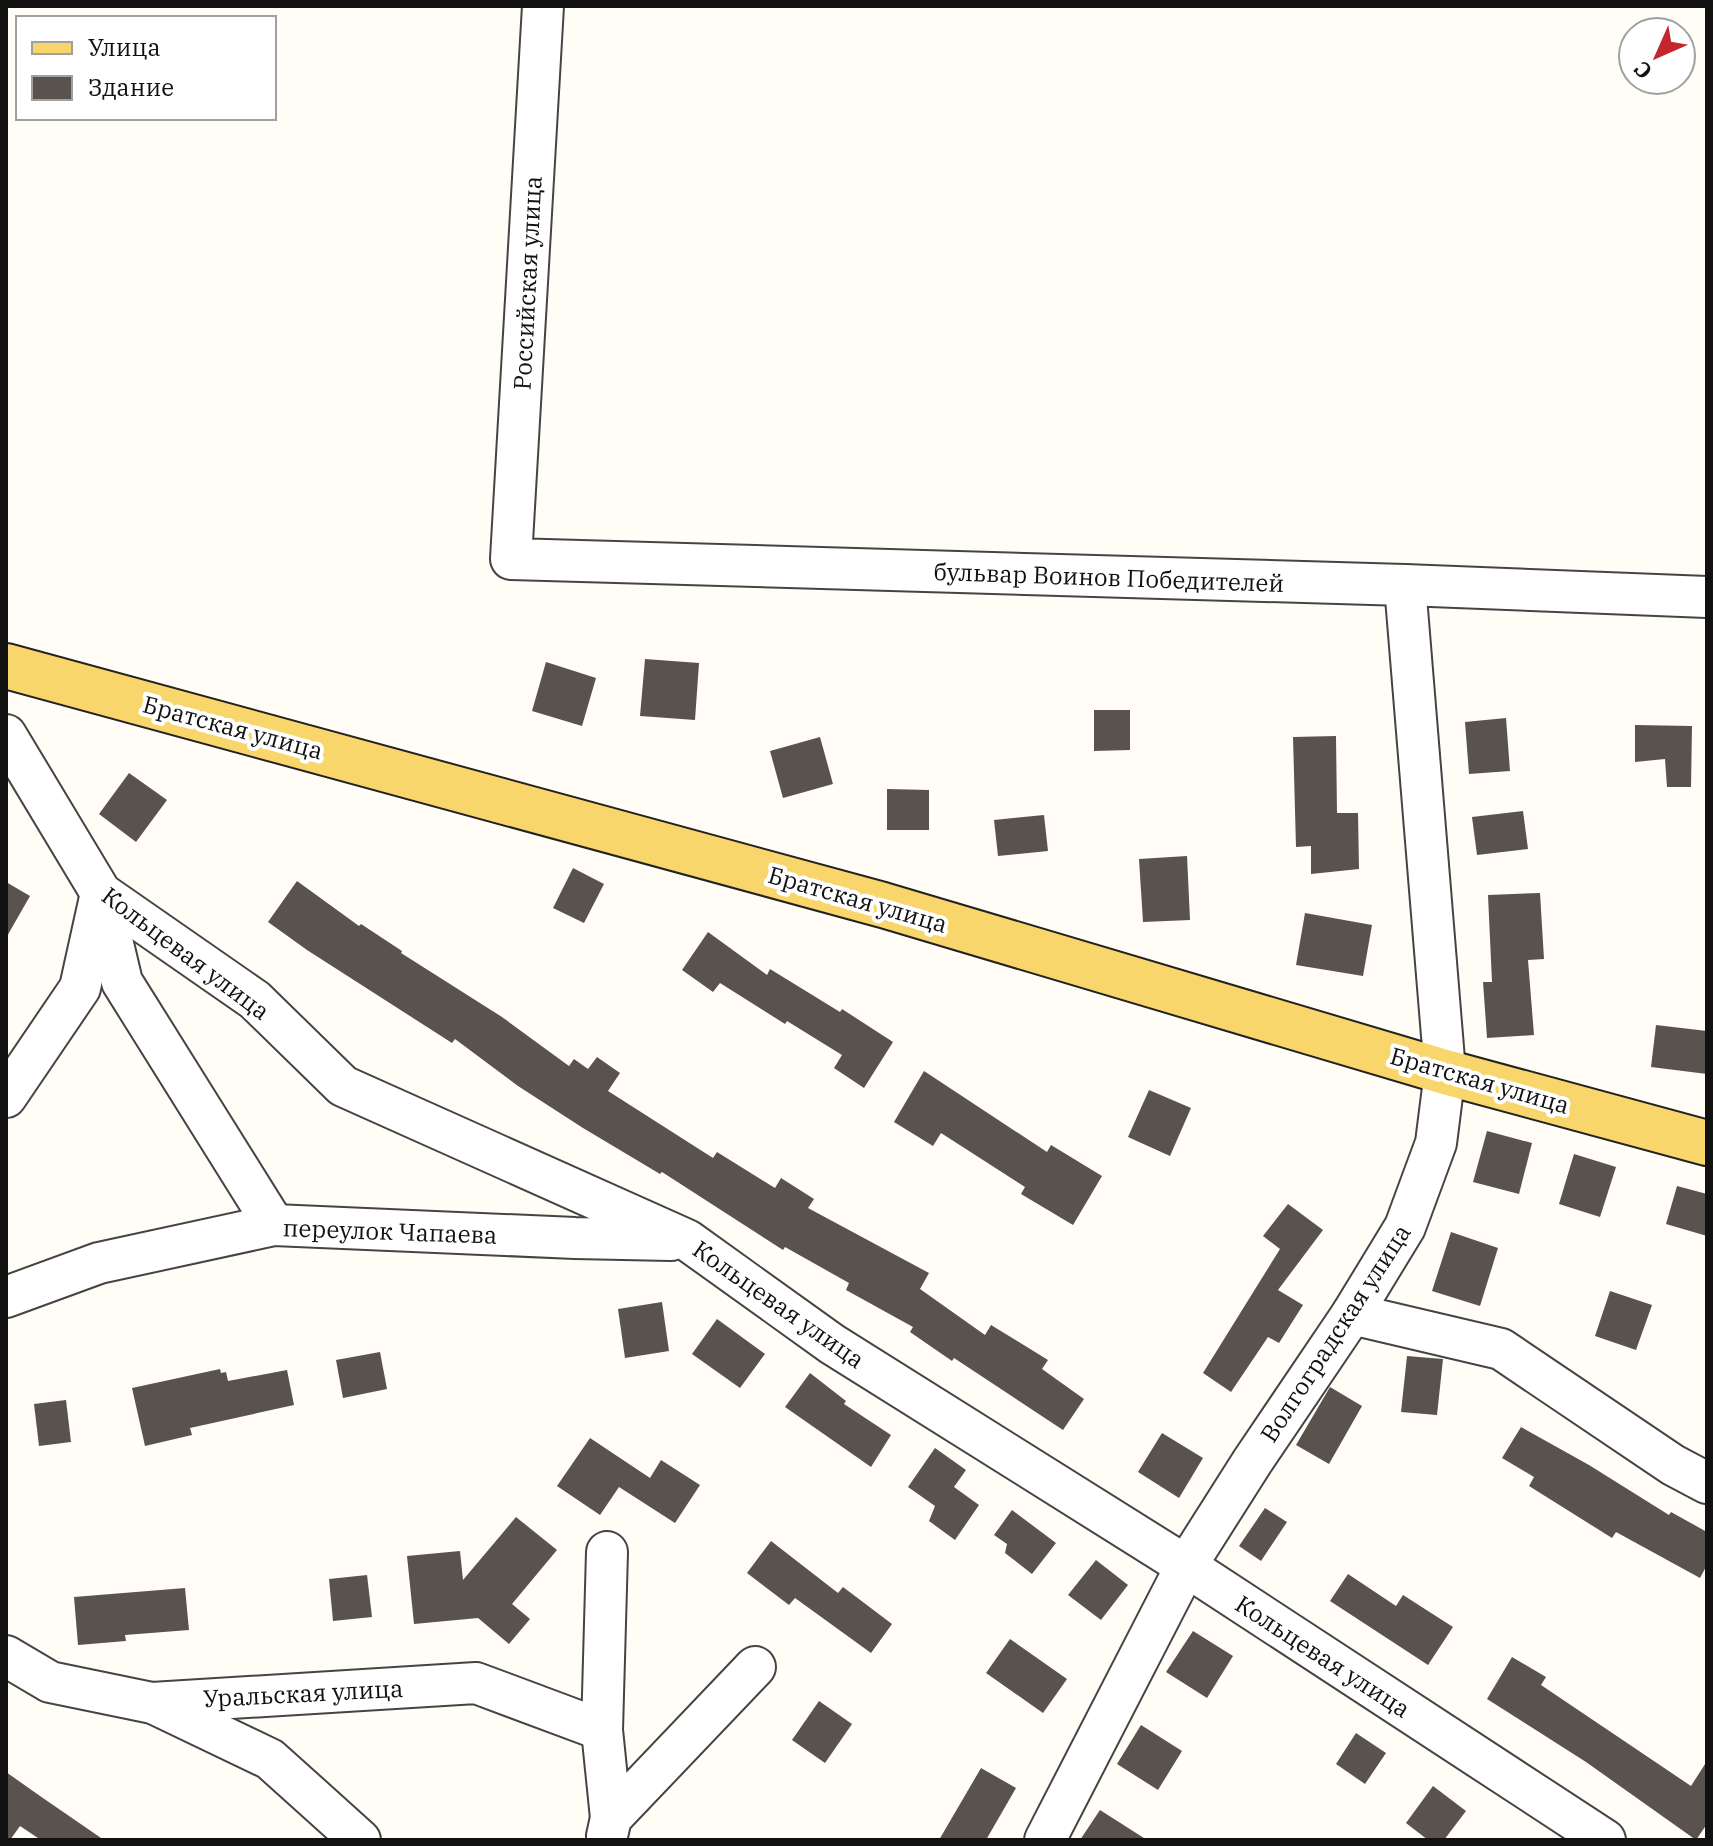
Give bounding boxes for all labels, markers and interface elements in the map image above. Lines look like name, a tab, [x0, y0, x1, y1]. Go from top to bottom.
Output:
legend	[16, 16, 276, 120]
north arrow	[1617, 16, 1697, 96]
text: Улица	[88, 31, 161, 63]
text: С	[1627, 55, 1658, 86]
text: Здание	[88, 71, 174, 103]
street label: Российская улица	[505, 175, 549, 391]
street label: бульвар Воинов Победителей	[933, 555, 1285, 599]
street label: Братская улица	[139, 688, 327, 766]
street label: Братская улица	[765, 858, 951, 940]
street label: Кольцевая улица	[95, 879, 277, 1027]
street label: Братская улица	[1387, 1039, 1573, 1121]
street label: переулок Чапаева	[282, 1211, 498, 1251]
street label: Волгоградская улица	[1253, 1218, 1417, 1448]
street label: Кольцевая улица	[687, 1233, 871, 1375]
street label: Кольцевая улица	[1229, 1587, 1417, 1725]
street label: Уральская улица	[202, 1672, 404, 1714]

